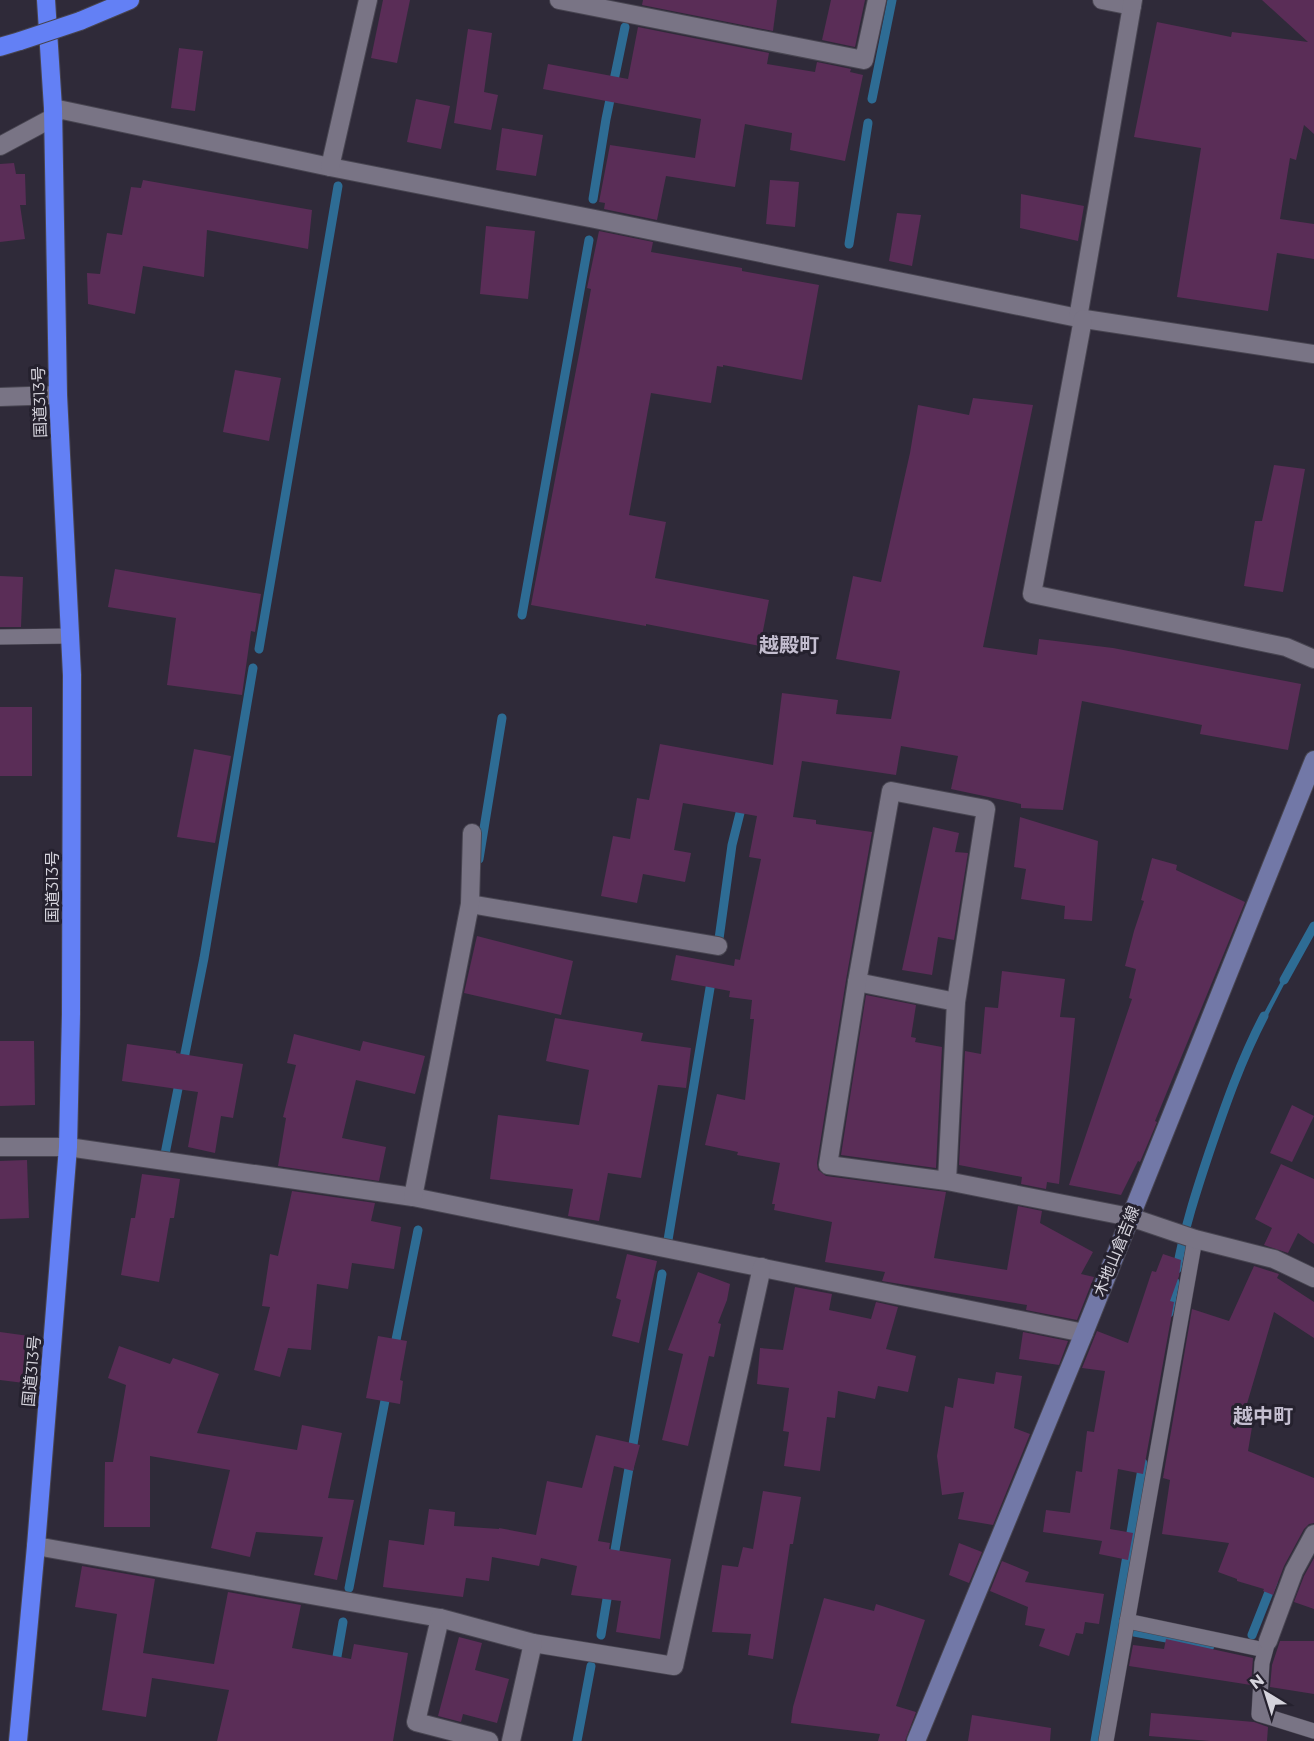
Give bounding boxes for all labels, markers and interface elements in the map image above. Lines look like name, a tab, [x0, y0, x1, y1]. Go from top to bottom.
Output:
street label: 国道313号	[29, 366, 50, 438]
district label: 越殿町	[759, 633, 819, 657]
street label: 国道313号	[43, 851, 62, 923]
street label: 木地山倉吉線	[1090, 1203, 1143, 1299]
street label: 国道313号	[19, 1334, 44, 1408]
district label: 越中町	[1233, 1404, 1293, 1428]
north arrow	[1236, 1663, 1296, 1723]
text: N	[1246, 1670, 1268, 1693]

